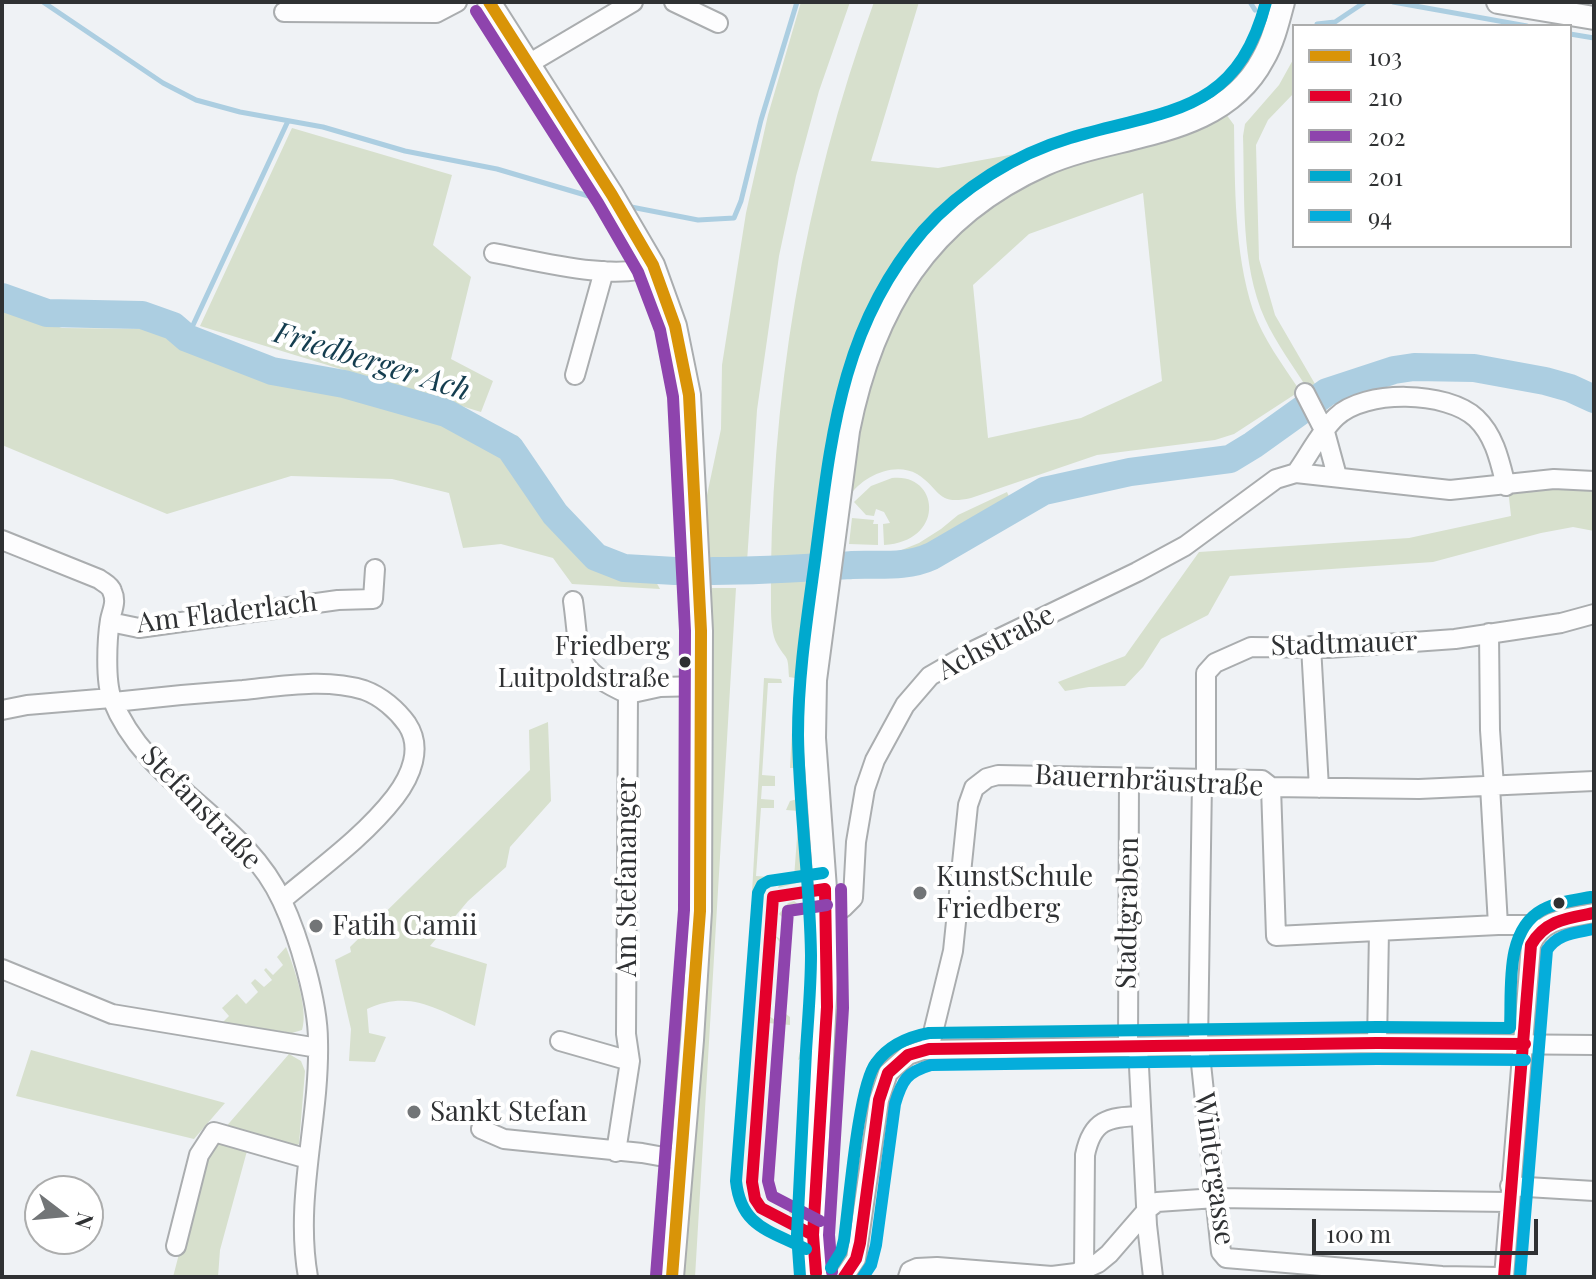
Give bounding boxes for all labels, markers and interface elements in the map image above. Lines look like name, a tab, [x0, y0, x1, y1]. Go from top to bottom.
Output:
legend	[1292, 24, 1572, 248]
text: 103	[1368, 40, 1402, 72]
text: 210	[1368, 80, 1403, 112]
text: 202	[1368, 120, 1405, 152]
text: 201	[1368, 160, 1403, 192]
text: 94	[1368, 200, 1392, 232]
water label: Friedberger Ach	[270, 315, 474, 409]
street label: Am Fladerlach	[135, 585, 319, 641]
street label: Achstraße	[932, 598, 1060, 688]
street label: Stadtmauer	[1270, 625, 1418, 663]
place label: Friedberg Luitpoldstraße	[498, 631, 670, 692]
marker: Friedberg Luitpoldstraße	[677, 654, 693, 670]
street label: Stefanstraße	[134, 739, 268, 877]
street label: Bauernbräustraße	[1034, 758, 1264, 804]
street label: Am Stefananger	[610, 777, 644, 977]
street label: Stadtgraben	[1110, 837, 1146, 989]
place label: KunstSchule Friedberg	[936, 860, 1093, 926]
marker: KunstSchule Friedberg	[911, 884, 929, 902]
unlabelled marker	[1551, 895, 1567, 911]
place label: Fatih Camii	[332, 909, 478, 943]
marker: Fatih Camii	[307, 917, 325, 935]
street label: Wintergasse	[1187, 1091, 1241, 1247]
place label: Sankt Stefan	[430, 1095, 587, 1129]
marker: Sankt Stefan	[405, 1103, 423, 1121]
north arrow	[24, 1175, 104, 1255]
scale bar	[1316, 1203, 1542, 1253]
text: N	[69, 1209, 102, 1233]
text: 100 m	[1326, 1217, 1391, 1249]

